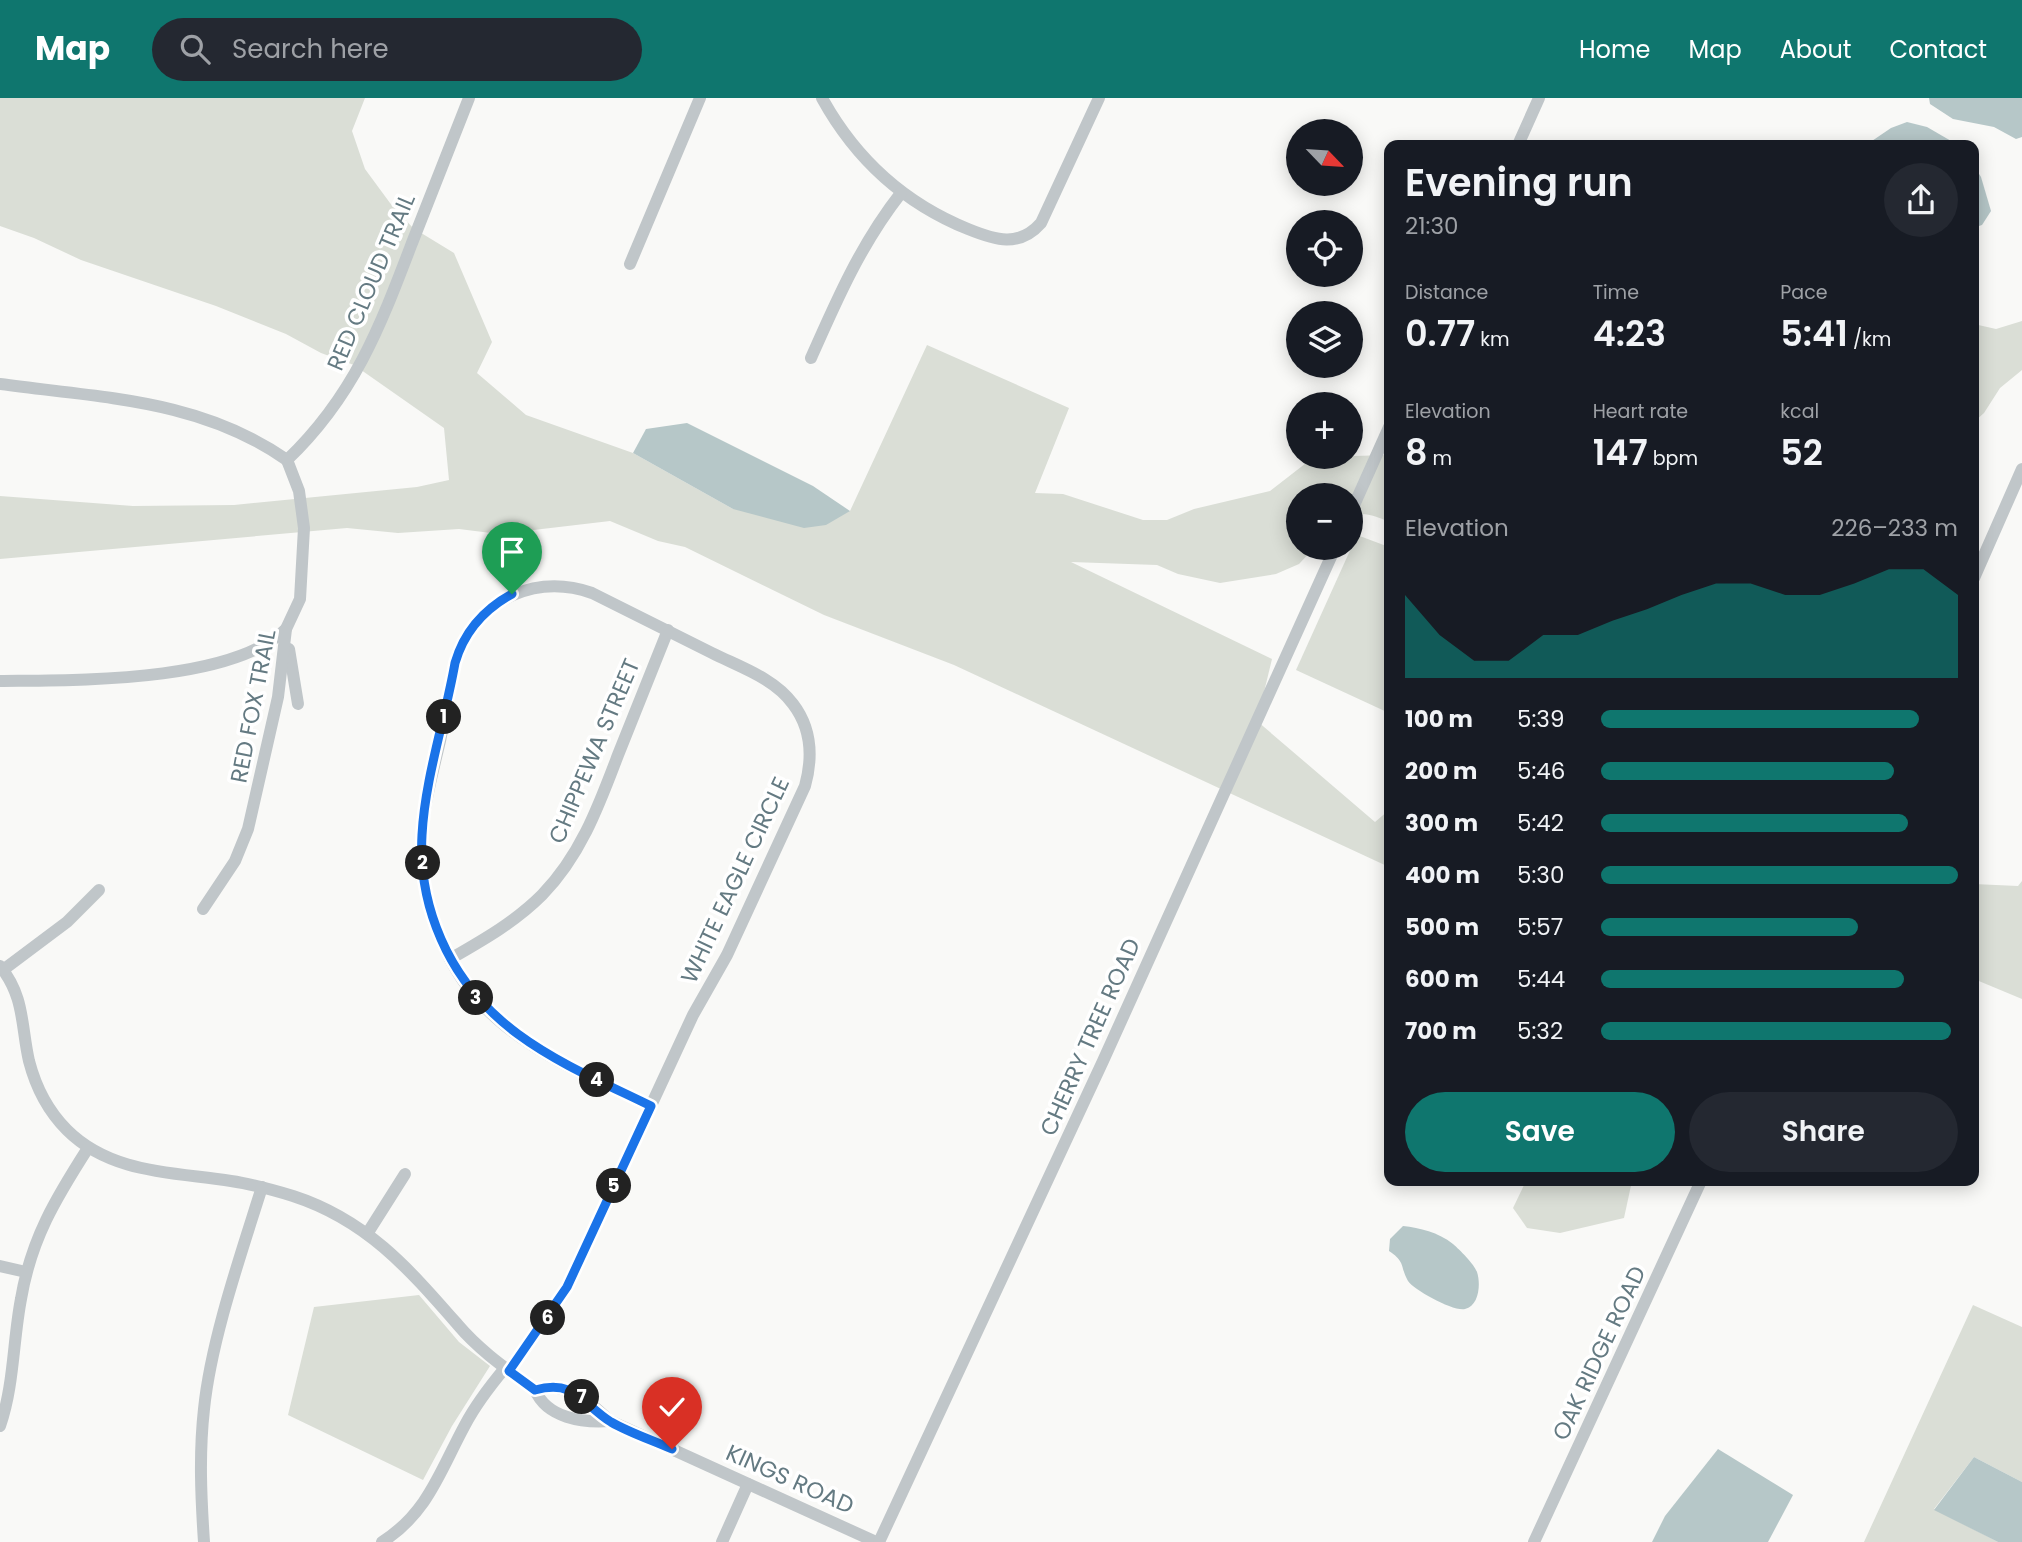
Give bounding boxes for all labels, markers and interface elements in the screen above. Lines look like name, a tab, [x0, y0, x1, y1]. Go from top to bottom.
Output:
search box	[152, 18, 642, 81]
text: Map	[35, 25, 110, 72]
icon: search	[176, 30, 214, 68]
text: Search here	[232, 31, 389, 67]
text: Home	[1579, 33, 1651, 66]
text: Map	[1689, 33, 1742, 66]
text: About	[1780, 33, 1851, 66]
text: Contact	[1889, 33, 1987, 66]
north arrow	[1286, 119, 1363, 196]
map controls	[1286, 119, 1363, 560]
text: Evening run	[1405, 156, 1633, 209]
button: share	[1884, 163, 1958, 237]
street label: RED CLOUD TRAIL	[319, 189, 423, 375]
button: locate	[1286, 210, 1363, 287]
text: 21:30	[1405, 210, 1458, 242]
text: Distance	[1405, 279, 1488, 306]
text: Time	[1593, 279, 1639, 306]
text: Pace	[1780, 279, 1828, 306]
button: layers	[1286, 301, 1363, 378]
text: 0.77	[1405, 309, 1475, 358]
text: 4:23	[1593, 309, 1666, 358]
text: 5:41	[1780, 309, 1848, 358]
text: km	[1475, 326, 1510, 353]
text: /km	[1848, 326, 1891, 353]
button: +	[1286, 392, 1363, 469]
text: Elevation	[1405, 398, 1491, 425]
text: Heart rate	[1593, 398, 1688, 425]
text: kcal	[1780, 398, 1819, 425]
text: 8	[1405, 428, 1428, 477]
text: 147	[1593, 428, 1648, 477]
text: 52	[1780, 428, 1823, 477]
text: m	[1428, 445, 1452, 472]
text: bpm	[1648, 445, 1698, 472]
button: −	[1286, 483, 1363, 560]
text: Elevation	[1405, 512, 1509, 544]
text: 226–233 m	[1831, 512, 1958, 544]
pin	[482, 522, 542, 594]
icon: arrive	[493, 533, 531, 571]
street label: RED FOX TRAIL	[222, 626, 284, 786]
street label: CHIPPEWA STREET	[541, 654, 647, 848]
pin: 1	[426, 700, 462, 734]
text: 1	[440, 703, 447, 730]
text: 100 m	[1405, 703, 1473, 735]
text: 5:39	[1517, 703, 1564, 735]
text: 200 m	[1405, 755, 1477, 787]
text: 5:46	[1517, 755, 1565, 787]
street label: WHITE EAGLE CIRCLE	[673, 772, 797, 988]
text: 300 m	[1405, 807, 1478, 839]
text: 5:42	[1517, 807, 1564, 839]
pin: 2	[406, 846, 440, 880]
text: 2	[417, 849, 428, 876]
text: 400 m	[1405, 859, 1480, 891]
text: 5:30	[1517, 859, 1564, 891]
text: 500 m	[1405, 911, 1479, 943]
text: 5:57	[1517, 911, 1563, 943]
street label: CHERRY TREE ROAD	[1032, 933, 1148, 1141]
text: 600 m	[1405, 963, 1479, 995]
text: 5:44	[1517, 963, 1565, 995]
pin: 3	[458, 981, 494, 1016]
text: 3	[470, 984, 481, 1011]
text: 700 m	[1405, 1015, 1477, 1047]
text: 5:32	[1517, 1015, 1563, 1047]
pin: 4	[580, 1062, 614, 1098]
text: 4	[590, 1066, 603, 1093]
button: Save	[1405, 1092, 1675, 1172]
button: Share	[1689, 1092, 1958, 1172]
pin: 5	[596, 1168, 632, 1204]
text: 5	[607, 1172, 620, 1199]
street label: OAK RIDGE ROAD	[1545, 1261, 1653, 1445]
pin: 6	[530, 1300, 566, 1336]
text: 6	[541, 1304, 554, 1331]
pin	[642, 1377, 702, 1449]
pin: 7	[564, 1380, 600, 1414]
text: 7	[576, 1383, 587, 1410]
icon: check	[653, 1388, 691, 1426]
street label: KINGS ROAD	[721, 1437, 859, 1521]

